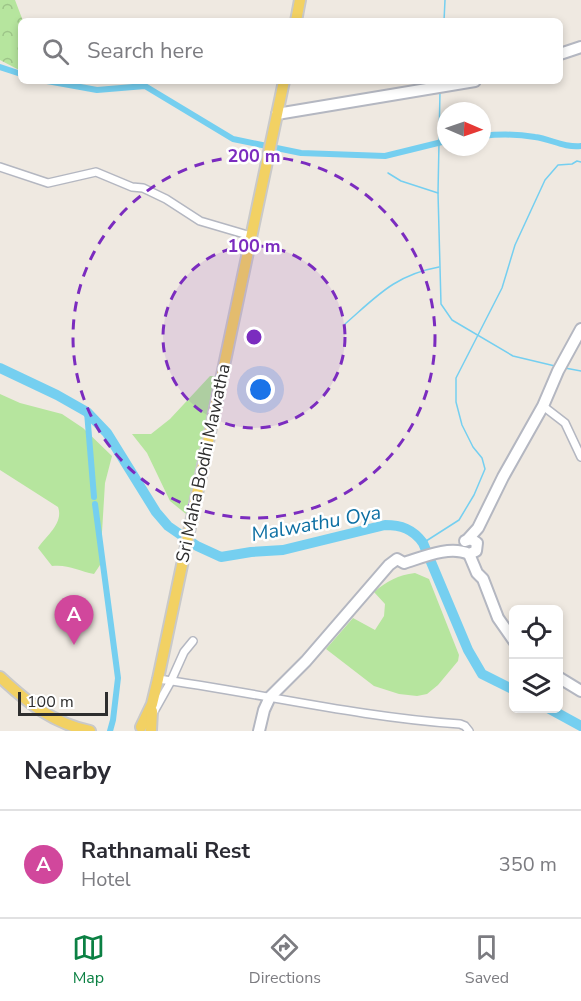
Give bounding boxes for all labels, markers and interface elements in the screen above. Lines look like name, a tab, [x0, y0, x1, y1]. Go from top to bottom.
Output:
search box	[18, 18, 563, 84]
icon: search	[39, 35, 72, 68]
text: Search here	[87, 36, 204, 66]
north arrow	[437, 102, 491, 156]
text: 200 m	[227, 144, 281, 168]
text: 100 m	[227, 234, 281, 258]
centre of rings	[244, 327, 264, 347]
street label: Sri Maha Bodhi Mawatha	[170, 361, 236, 565]
your location	[246, 375, 275, 404]
water label: Malwathu Oya	[249, 499, 383, 548]
pin: A	[54, 596, 94, 645]
map controls	[509, 605, 563, 713]
button: locate	[509, 605, 563, 659]
button: layers	[509, 659, 563, 713]
scale bar	[18, 689, 108, 716]
text: 100 m	[27, 691, 74, 713]
text: Nearby	[24, 753, 111, 788]
text: Rathnamali Rest	[81, 836, 250, 866]
text: A	[36, 851, 51, 878]
text: 350 m	[499, 851, 557, 878]
text: Hotel	[81, 866, 131, 893]
tab: Map	[72, 931, 105, 989]
tab: Directions	[249, 931, 321, 989]
tab: Saved	[465, 931, 509, 989]

